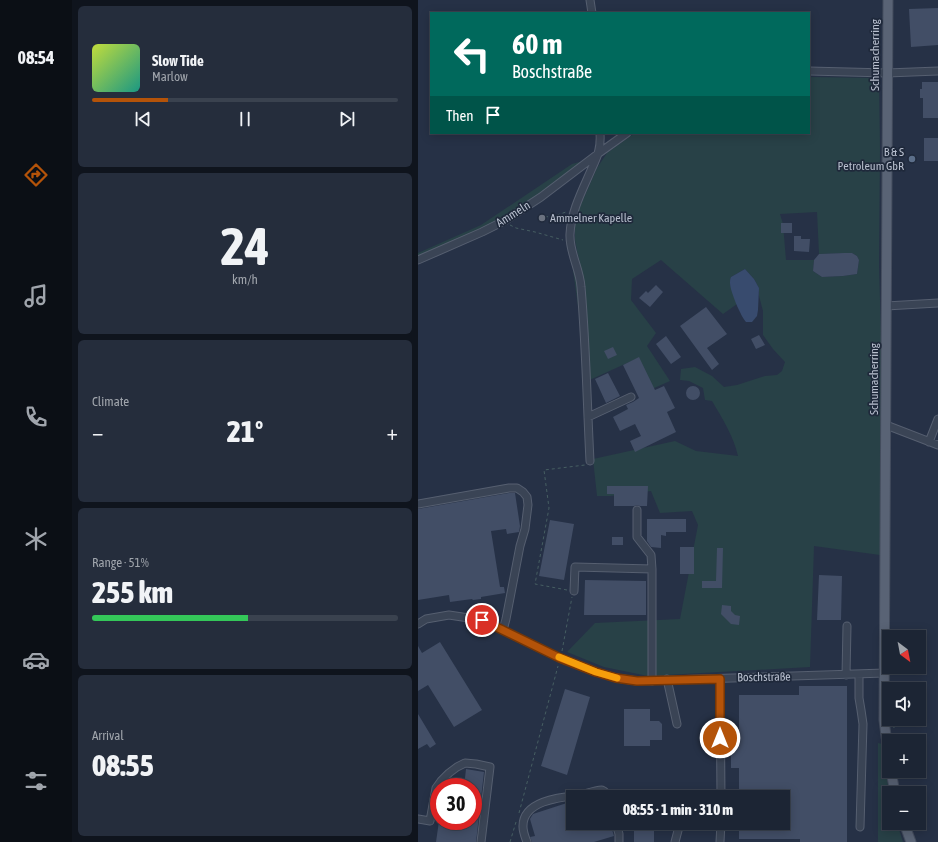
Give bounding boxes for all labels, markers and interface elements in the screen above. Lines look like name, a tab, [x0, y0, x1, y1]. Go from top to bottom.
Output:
street label: Schumacherring	[868, 18, 882, 91]
icon: left	[446, 28, 498, 80]
text: 60 m	[512, 28, 562, 60]
text: 08:54	[17, 47, 55, 68]
text: Slow Tide	[152, 52, 204, 69]
text: Boschstraße	[512, 61, 592, 82]
text: Marlow	[152, 69, 188, 84]
icon: arrive	[482, 104, 504, 126]
text: Then	[446, 107, 474, 124]
icon: previous	[132, 108, 154, 130]
icon: pause	[234, 108, 256, 130]
icon: next	[336, 108, 358, 130]
place label: B & S Petroleum GbR	[838, 145, 904, 173]
marker: B & S Petroleum GbR	[907, 154, 917, 164]
icon: directions	[22, 161, 50, 189]
street label: Ammeln	[493, 198, 533, 230]
place label: Ammelner Kapelle	[550, 211, 632, 225]
marker: Ammelner Kapelle	[537, 213, 547, 223]
text: 24	[221, 216, 269, 276]
text: km/h	[232, 272, 258, 287]
icon: music	[22, 282, 50, 310]
street label: Schumacherring	[867, 342, 881, 415]
text: Climate	[92, 394, 129, 409]
icon: phone	[22, 403, 50, 431]
text: 21°	[227, 414, 263, 448]
text: −	[92, 419, 103, 445]
text: +	[387, 419, 398, 445]
icon: climate	[22, 525, 50, 553]
text: Range · 51%	[92, 555, 149, 570]
text: 255 km	[92, 575, 173, 609]
pin	[465, 603, 499, 637]
icon: arrive	[471, 609, 493, 631]
north arrow	[882, 630, 926, 674]
map controls	[882, 630, 926, 830]
icon: car	[22, 646, 50, 674]
street label: Boschstraße	[737, 670, 791, 684]
button: sound	[882, 682, 926, 726]
position arrow	[699, 717, 741, 759]
text: Arrival	[92, 728, 124, 743]
button: +	[882, 734, 926, 778]
text: 08:55	[92, 748, 154, 782]
icon: filters	[22, 767, 50, 795]
speed limit sign: 30	[430, 778, 482, 830]
button: −	[882, 786, 926, 830]
text: 08:55 · 1 min · 310 m	[623, 801, 733, 818]

